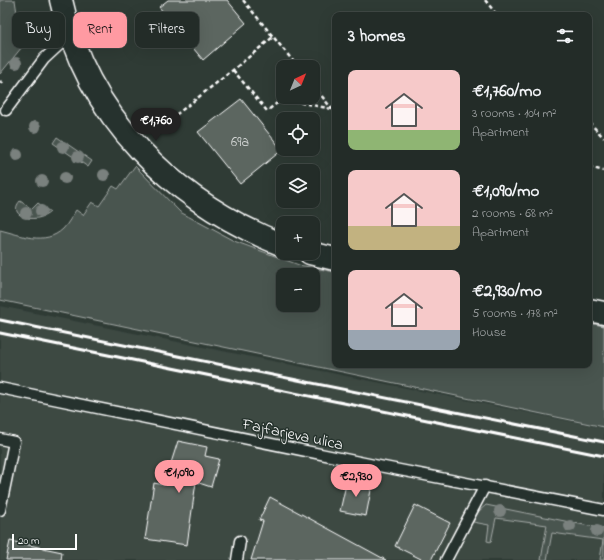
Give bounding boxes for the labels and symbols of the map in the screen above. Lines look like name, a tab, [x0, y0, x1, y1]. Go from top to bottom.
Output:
north arrow	[276, 60, 320, 104]
pin: €1,760	[123, 108, 189, 142]
house number: 69a	[231, 132, 249, 153]
street label: Fajfarjeva ulica	[239, 412, 345, 457]
pin: €1,090	[146, 460, 212, 494]
pin: €2,930	[323, 464, 389, 498]
scale bar	[12, 532, 77, 551]

